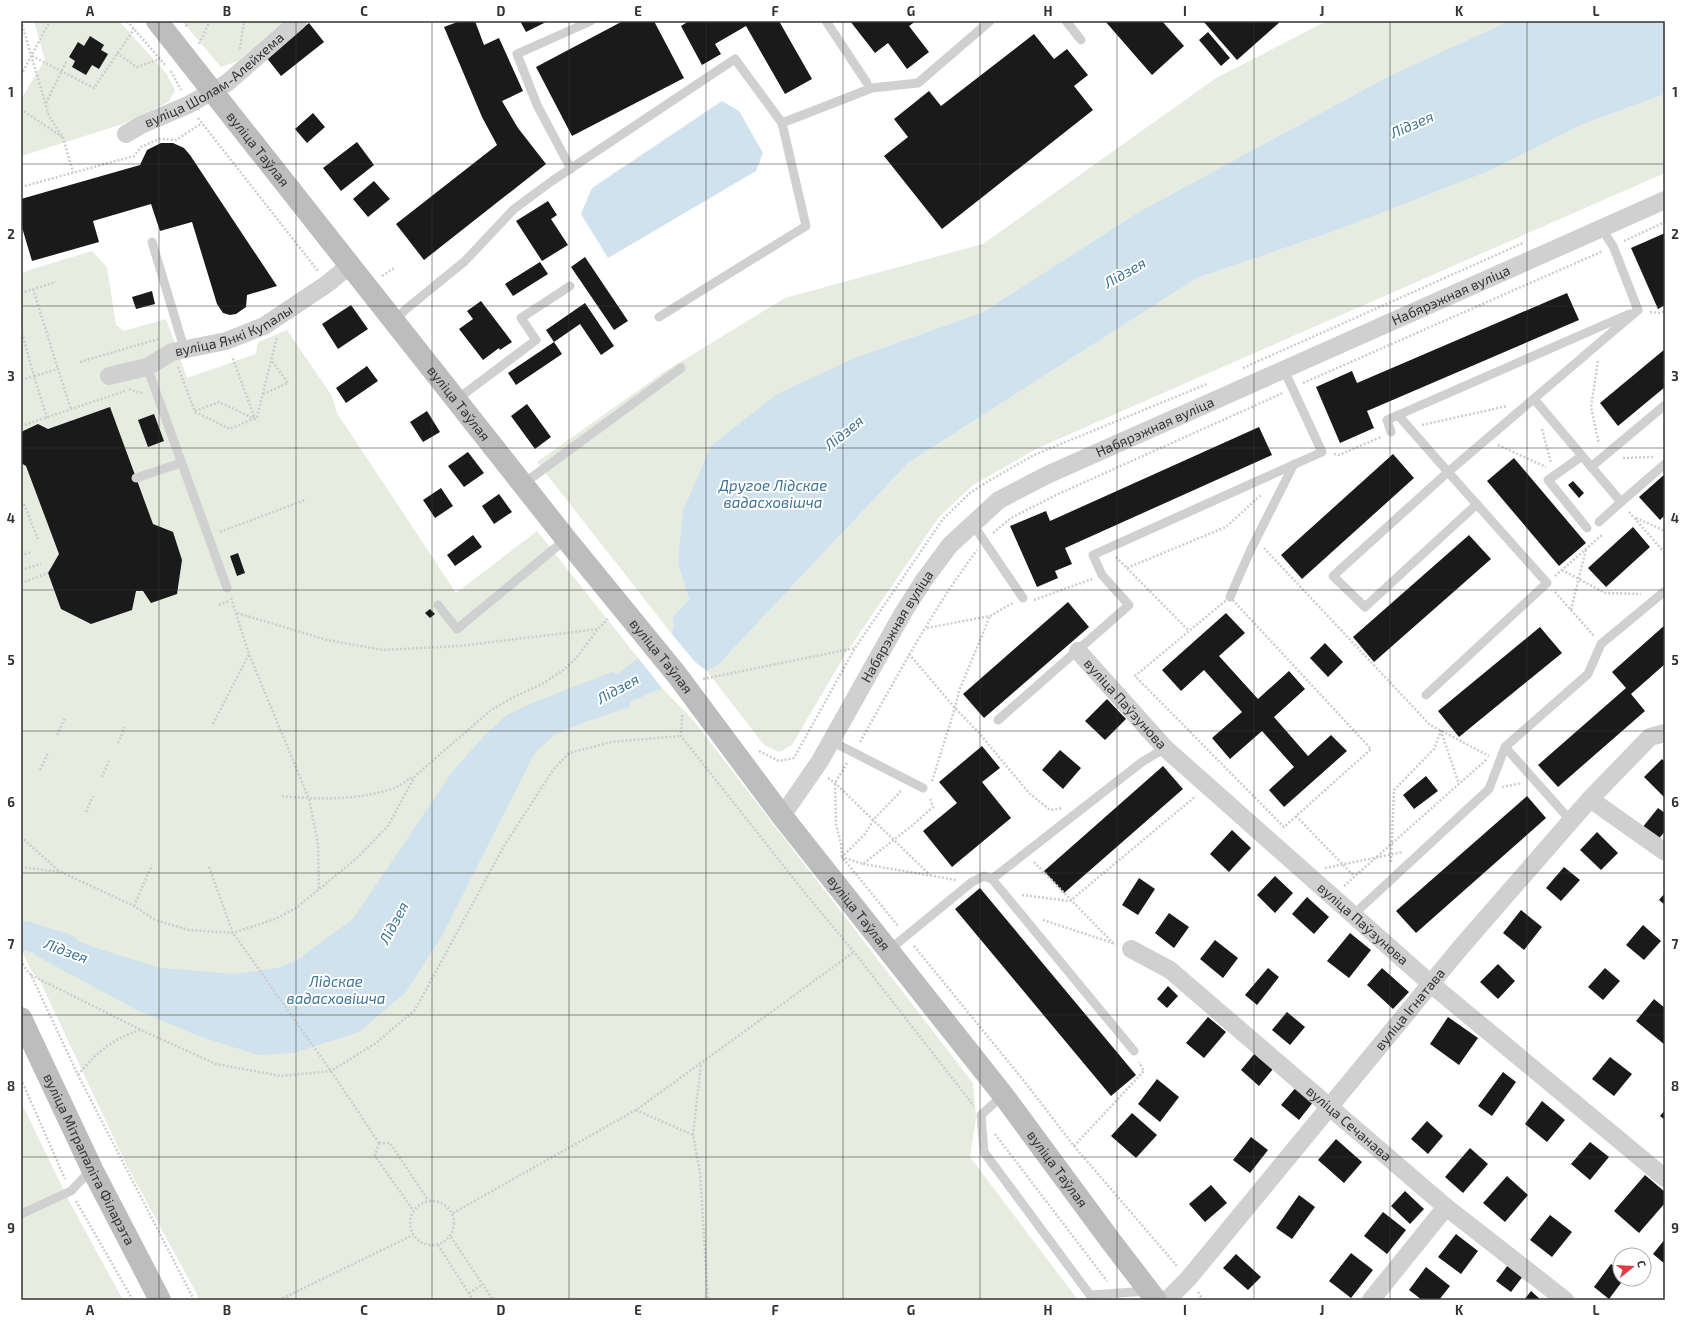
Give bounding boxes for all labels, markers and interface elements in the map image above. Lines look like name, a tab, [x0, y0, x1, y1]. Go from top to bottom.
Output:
text: A	[86, 3, 95, 19]
text: B	[223, 3, 231, 19]
text: C	[360, 3, 368, 19]
text: D	[497, 3, 506, 19]
text: E	[634, 3, 642, 19]
text: F	[771, 3, 779, 19]
text: G	[907, 3, 915, 19]
text: H	[1044, 3, 1053, 19]
text: I	[1183, 3, 1187, 19]
text: J	[1320, 3, 1324, 19]
text: K	[1455, 3, 1464, 19]
text: L	[1593, 3, 1600, 19]
street label: вуліца Шолам-Алейхема	[142, 28, 287, 131]
text: 1	[8, 84, 14, 100]
text: 1	[1672, 84, 1678, 100]
water label: Лідзея	[1386, 107, 1436, 142]
street label: вуліца Таўлая	[223, 108, 293, 190]
text: 2	[7, 226, 15, 242]
text: 2	[1671, 226, 1679, 242]
water label: Лідзея	[1099, 253, 1149, 292]
street label: Набярэжная вуліца	[1389, 261, 1513, 329]
street label: вуліца Янкі Купалы	[173, 300, 296, 359]
street label: вуліца Таўлая	[424, 362, 494, 444]
text: 3	[7, 368, 15, 384]
text: 3	[1671, 368, 1679, 384]
street label: Набярэжная вуліца	[1093, 393, 1217, 460]
water label: Лідзея	[819, 411, 867, 454]
water label: Другое Лідскае вадасховішча	[718, 476, 827, 511]
text: 4	[7, 510, 15, 526]
text: 4	[1671, 510, 1679, 526]
street label: Набярэжная вуліца	[857, 566, 937, 685]
street label: вуліца Таўлая	[626, 615, 697, 697]
text: 5	[7, 652, 15, 668]
text: 5	[1671, 652, 1679, 668]
street label: вуліца Паўзунова	[1081, 655, 1171, 752]
water label: Лідзея	[592, 669, 642, 708]
text: 6	[7, 794, 15, 810]
text: 6	[1671, 794, 1679, 810]
street label: вуліца Таўлая	[824, 872, 894, 954]
street label: вуліца Паўзунова	[1314, 879, 1412, 968]
water label: Лідзея	[374, 898, 412, 948]
water label: Лідзея	[41, 933, 91, 966]
text: 7	[8, 936, 15, 952]
text: 7	[1672, 936, 1679, 952]
street label: вуліца Ігнатава	[1371, 964, 1448, 1053]
water label: Лідскае вадасховішча	[287, 972, 385, 1007]
street label: вуліца Мітрапаліта Філарэта	[40, 1071, 139, 1248]
text: 8	[7, 1078, 15, 1094]
text: 8	[1671, 1078, 1679, 1094]
street label: вуліца Сечанава	[1303, 1082, 1395, 1165]
street label: вуліца Таўлая	[1024, 1127, 1092, 1210]
text: 9	[7, 1220, 15, 1236]
text: 9	[1671, 1220, 1679, 1236]
north arrow	[1612, 1247, 1652, 1287]
text: С	[1635, 1259, 1649, 1269]
text: A	[86, 1302, 95, 1318]
text: B	[223, 1302, 231, 1318]
text: C	[360, 1302, 368, 1318]
text: D	[497, 1302, 506, 1318]
text: E	[634, 1302, 642, 1318]
text: F	[771, 1302, 779, 1318]
text: G	[907, 1302, 915, 1318]
text: H	[1044, 1302, 1053, 1318]
text: I	[1183, 1302, 1187, 1318]
text: J	[1320, 1302, 1324, 1318]
text: K	[1455, 1302, 1464, 1318]
text: L	[1593, 1302, 1600, 1318]

